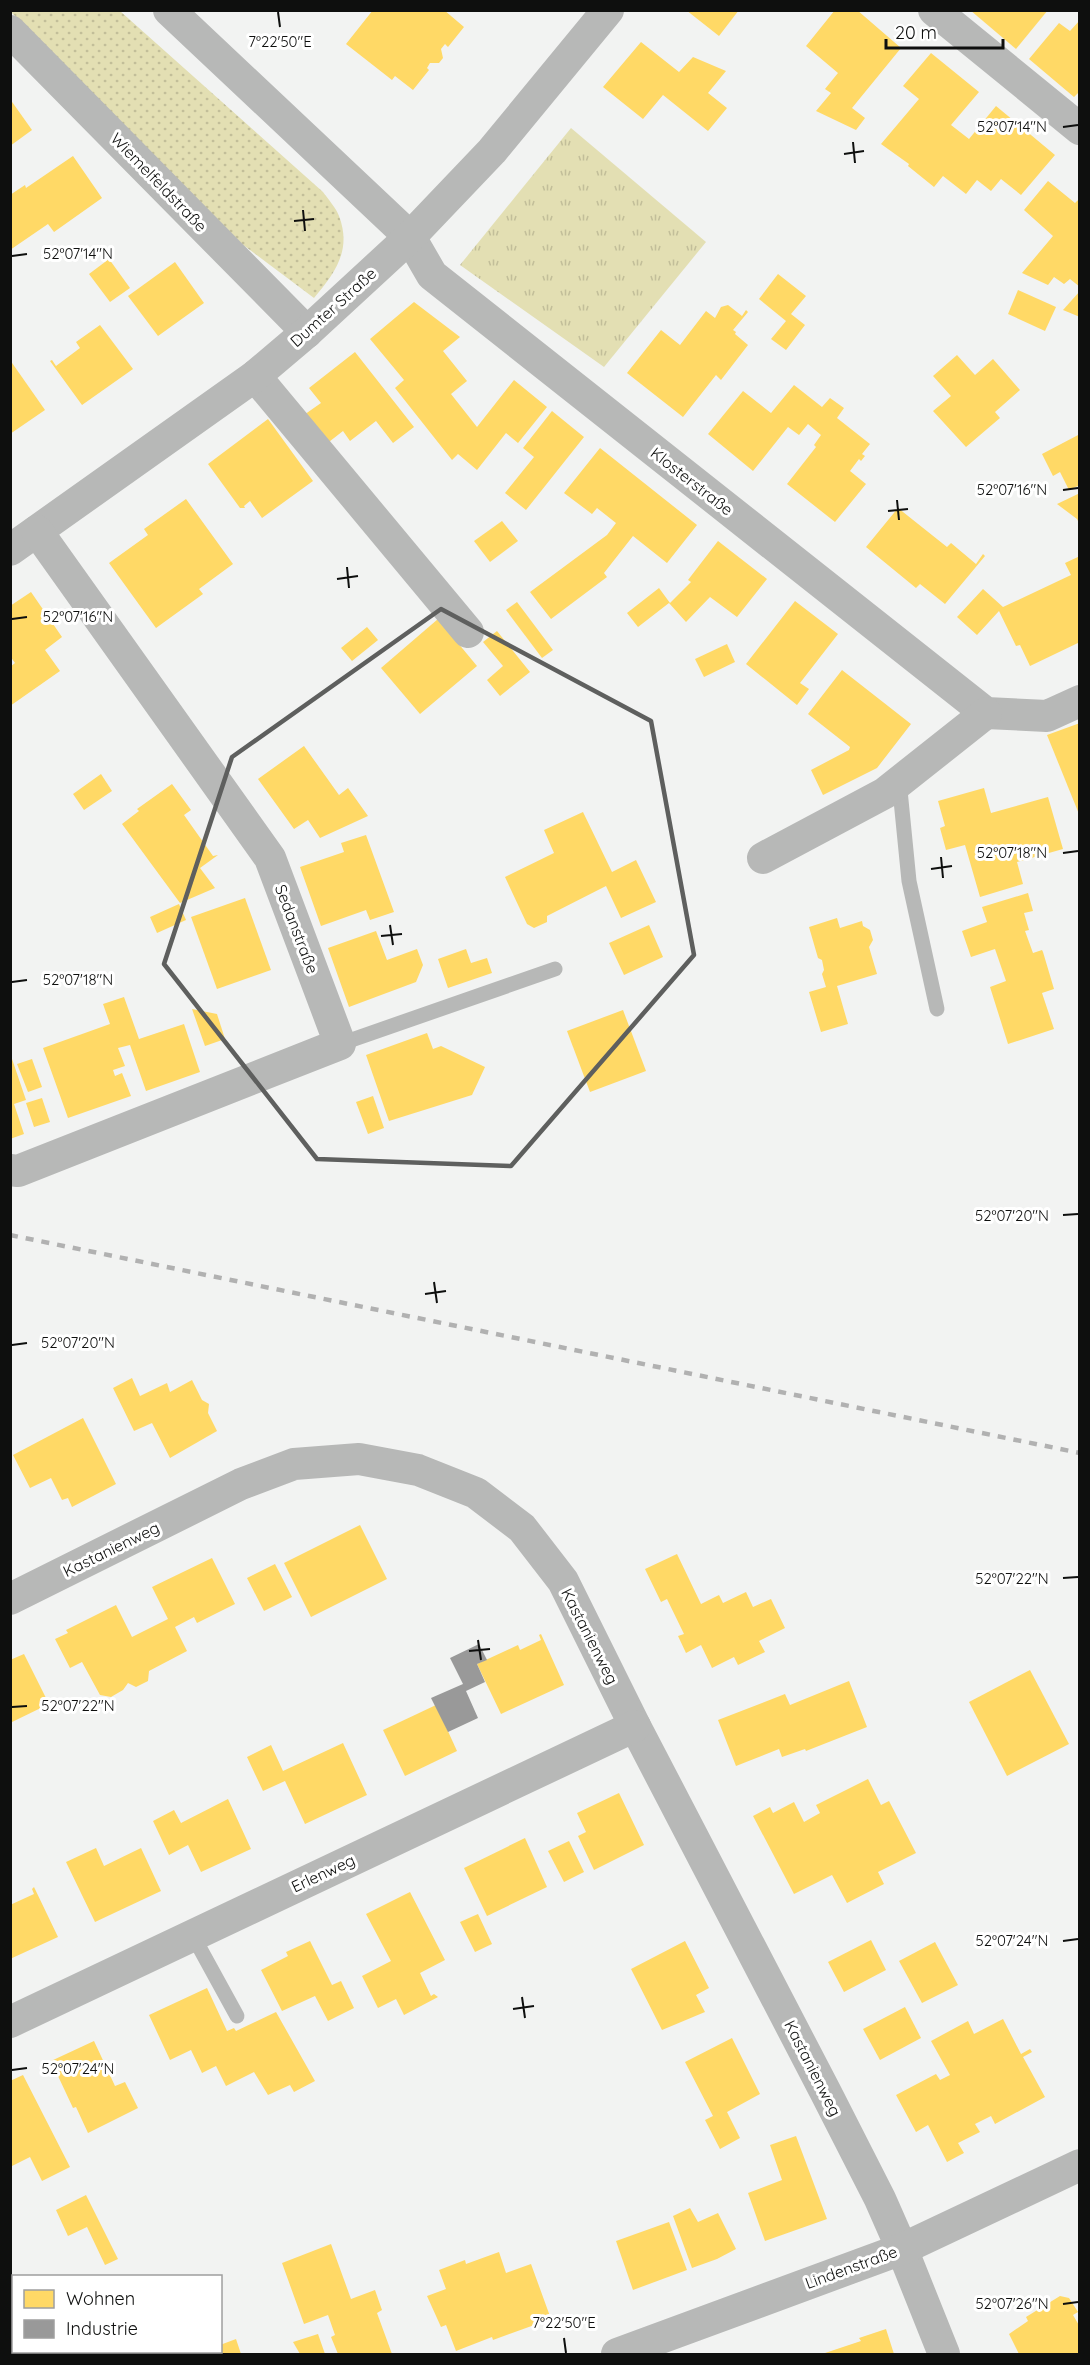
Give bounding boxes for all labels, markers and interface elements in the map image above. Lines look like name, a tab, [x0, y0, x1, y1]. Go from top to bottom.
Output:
scale bar	[886, 12, 1003, 50]
text: 20 m	[895, 21, 937, 44]
text: 7°22'50"E	[248, 32, 312, 51]
text: 52°07'14"N	[977, 117, 1047, 136]
street label: Wiemelfeldstraße	[107, 128, 211, 236]
text: 52°07'14"N	[43, 244, 113, 263]
street label: Dumter Straße	[286, 263, 380, 351]
street label: Klosterstraße	[647, 443, 737, 519]
text: 52°07'16"N	[977, 480, 1047, 499]
text: 52°07'16"N	[43, 607, 113, 626]
text: 52°07'18"N	[977, 843, 1047, 862]
street label: Sedanstraße	[271, 882, 323, 976]
text: 52°07'18"N	[43, 970, 113, 989]
text: 52°07'20"N	[975, 1206, 1049, 1225]
text: 52°07'20"N	[41, 1333, 115, 1352]
street label: Kastanienweg	[59, 1517, 163, 1581]
text: 52°07'22"N	[975, 1569, 1049, 1588]
street label: Kastanienweg	[557, 1585, 623, 1687]
text: 52°07'22"N	[41, 1696, 115, 1715]
street label: Erlenweg	[288, 1850, 358, 1896]
text: 52°07'24"N	[976, 1931, 1048, 1950]
street label: Kastanienweg	[780, 2017, 846, 2119]
text: 52°07'24"N	[42, 2059, 114, 2078]
street label: Lindenstraße	[802, 2241, 900, 2293]
legend	[12, 2275, 222, 2353]
text: Wohnen	[66, 2287, 135, 2310]
text: 52°07'26"N	[975, 2294, 1049, 2313]
text: 7°22'50"E	[532, 2313, 596, 2332]
text: Industrie	[66, 2317, 138, 2340]

